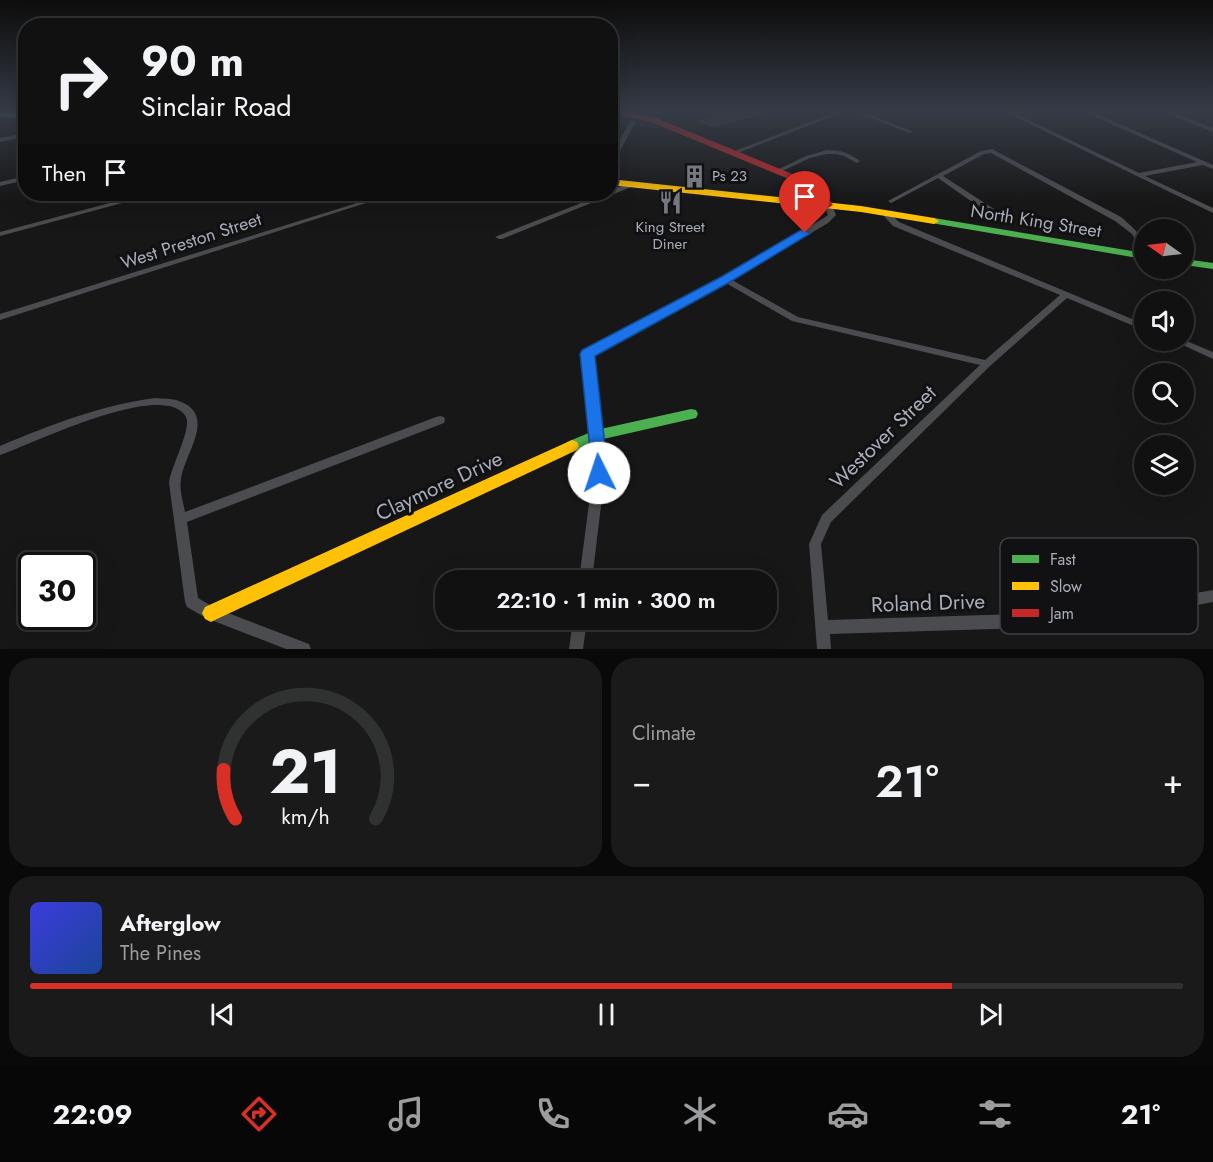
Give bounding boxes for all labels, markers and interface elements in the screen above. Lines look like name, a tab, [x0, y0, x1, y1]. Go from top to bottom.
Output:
text: 90 m	[141, 31, 244, 92]
icon: right	[42, 42, 120, 120]
text: Sinclair Road	[141, 87, 292, 126]
icon: arrive	[99, 156, 132, 189]
text: Then	[42, 157, 87, 189]
building icon: Ps 23	[681, 163, 707, 189]
place label: Ps 23	[712, 165, 747, 187]
pin	[779, 171, 830, 233]
icon: arrive	[788, 180, 821, 213]
restaurant icon: King Street Diner	[657, 190, 683, 216]
street label: North King Street	[969, 198, 1104, 244]
street label: West Preston Street	[117, 206, 265, 276]
place label: King Street Diner	[635, 216, 705, 255]
north arrow	[1134, 219, 1194, 279]
map controls	[1134, 219, 1194, 495]
button: sound	[1134, 291, 1194, 351]
button: search	[1134, 363, 1194, 423]
street label: Westover Street	[823, 378, 943, 496]
button: layers	[1134, 435, 1194, 495]
position arrow	[567, 441, 631, 505]
street label: Claymore Drive	[371, 443, 508, 529]
legend	[1000, 538, 1198, 634]
text: Fast	[1050, 548, 1076, 571]
speed limit sign: 30	[18, 552, 96, 630]
text: Slow	[1050, 575, 1082, 598]
text: 22:10 · 1 min · 300 m	[496, 584, 716, 616]
street label: Roland Drive	[870, 586, 986, 620]
text: Jam	[1048, 602, 1074, 625]
text: Climate	[632, 719, 696, 748]
text: 21	[269, 726, 342, 816]
text: 21°	[875, 749, 939, 814]
text: −	[632, 758, 651, 805]
text: +	[1163, 758, 1183, 805]
text: km/h	[281, 802, 330, 833]
text: Afterglow	[120, 907, 221, 939]
text: The Pines	[120, 939, 201, 968]
icon: previous	[206, 998, 239, 1031]
icon: pause	[590, 998, 623, 1031]
icon: next	[974, 998, 1007, 1031]
icon: directions	[238, 1093, 280, 1135]
icon: music	[385, 1093, 427, 1135]
icon: phone	[532, 1093, 574, 1135]
icon: climate	[679, 1093, 721, 1135]
icon: car	[827, 1093, 869, 1135]
icon: filters	[974, 1093, 1016, 1135]
text: 22:09	[53, 1095, 133, 1134]
text: 21°	[1121, 1095, 1160, 1134]

